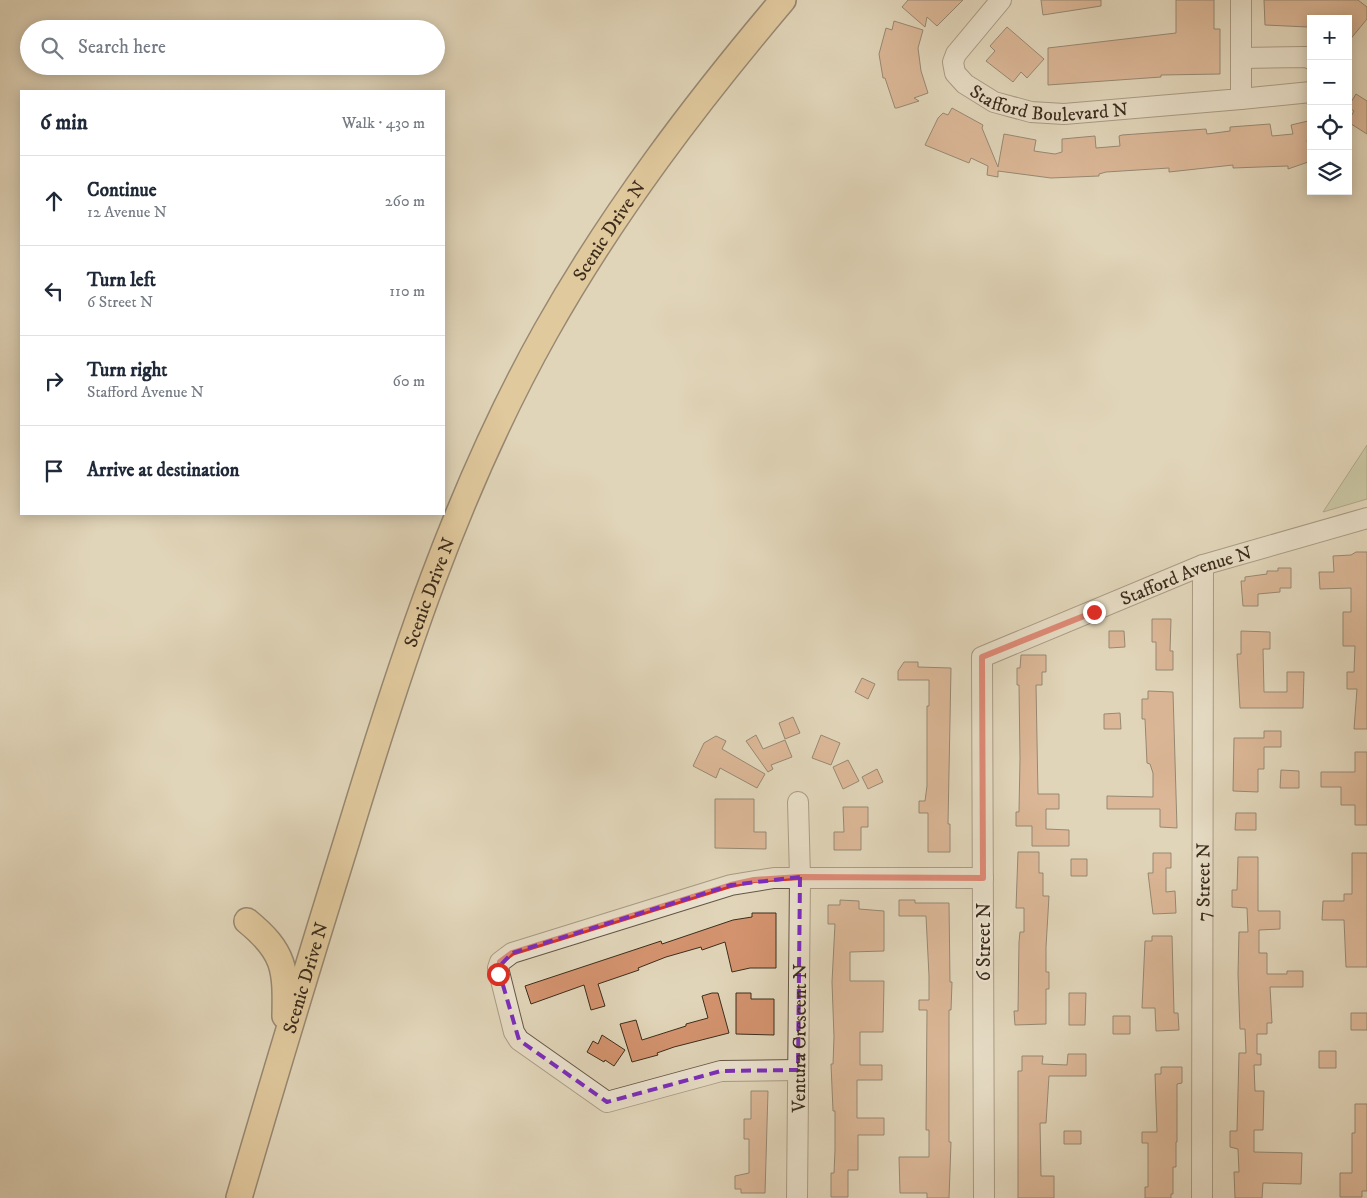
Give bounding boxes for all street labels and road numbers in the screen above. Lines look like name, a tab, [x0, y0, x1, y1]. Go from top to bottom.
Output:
street label: Stafford Boulevard N	[965, 80, 1129, 127]
street label: Scenic Drive N	[568, 177, 651, 285]
street label: Scenic Drive N	[399, 534, 461, 650]
street label: Stafford Avenue N	[1117, 542, 1255, 611]
street label: 7 Street N	[1192, 843, 1216, 921]
street label: 6 Street N	[973, 903, 996, 981]
street label: Scenic Drive N	[278, 920, 334, 1036]
street label: Ventura Crescent N	[788, 964, 812, 1114]

